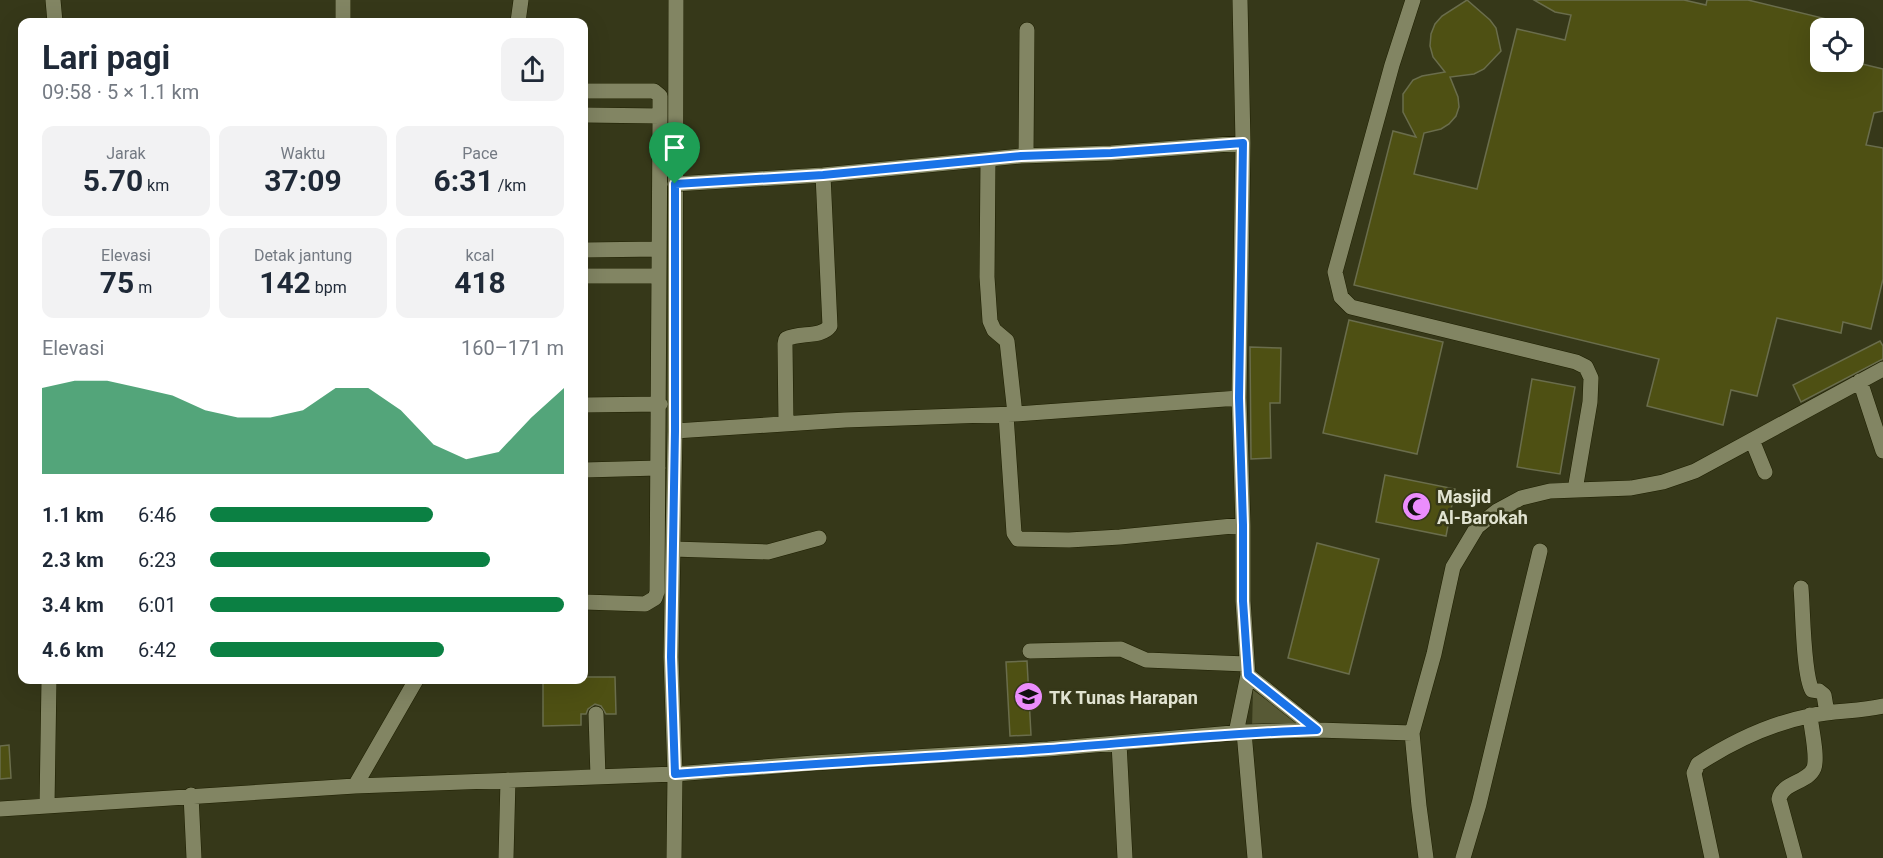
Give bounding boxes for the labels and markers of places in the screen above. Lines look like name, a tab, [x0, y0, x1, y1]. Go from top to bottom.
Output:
pin	[649, 122, 700, 184]
place label: Masjid Al-Barokah	[1437, 486, 1528, 528]
mosque icon: Masjid Al-Barokah	[1400, 490, 1432, 522]
school or university icon: TK Tunas Harapan	[1012, 681, 1044, 713]
place label: TK Tunas Harapan	[1049, 687, 1198, 708]

